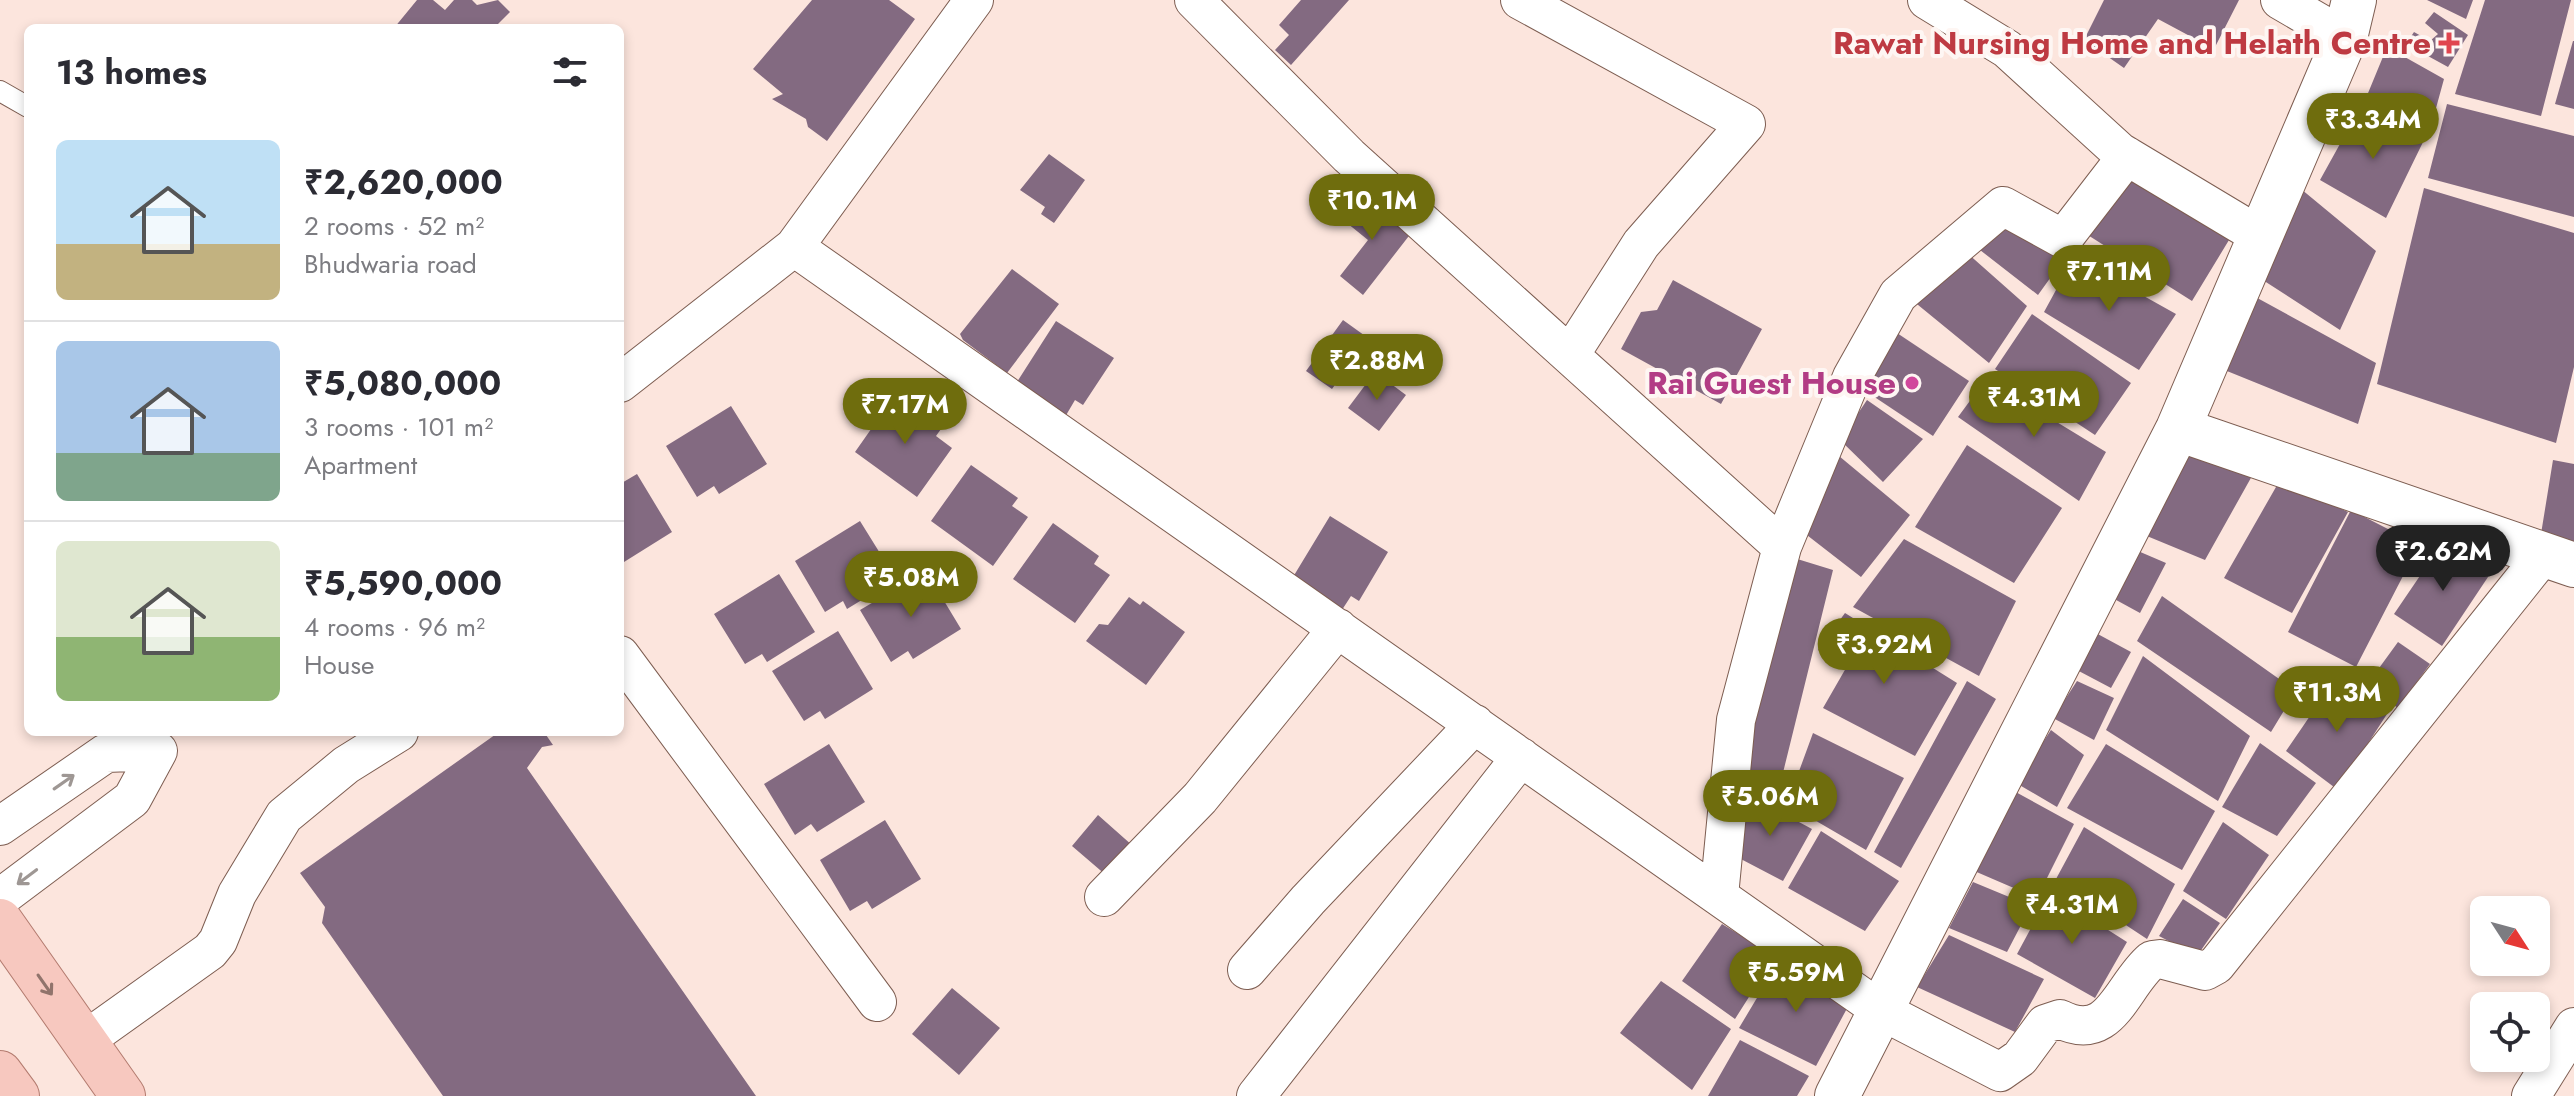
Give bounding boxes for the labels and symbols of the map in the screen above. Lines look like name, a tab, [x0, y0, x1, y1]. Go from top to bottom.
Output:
place label: Rawat Nursing Home and Helath Centre	[1833, 20, 2431, 66]
marker: Rawat Nursing Home and Helath Centre	[2438, 32, 2460, 54]
pin: ₹3.34M	[2308, 93, 2438, 161]
pin: ₹10.1M	[1307, 174, 1437, 242]
pin: ₹7.11M	[2044, 245, 2174, 313]
pin: ₹2.88M	[1312, 334, 1442, 402]
place label: Rai Guest House	[1647, 360, 1896, 406]
pin: ₹4.31M	[1969, 371, 2099, 439]
marker: Rai Guest House	[1903, 374, 1921, 392]
pin: ₹7.17M	[840, 378, 970, 446]
pin: ₹2.62M	[2378, 525, 2508, 593]
pin: ₹5.08M	[846, 551, 976, 619]
pin: ₹3.92M	[1819, 618, 1949, 686]
pin: ₹11.3M	[2272, 666, 2402, 734]
pin: ₹5.06M	[1705, 770, 1835, 838]
one-way arrow	[53, 774, 75, 790]
one-way arrow	[17, 869, 39, 886]
pin: ₹4.31M	[2007, 878, 2137, 946]
north arrow	[2470, 896, 2550, 976]
pin: ₹5.59M	[1731, 946, 1861, 1014]
one-way arrow	[37, 973, 53, 995]

